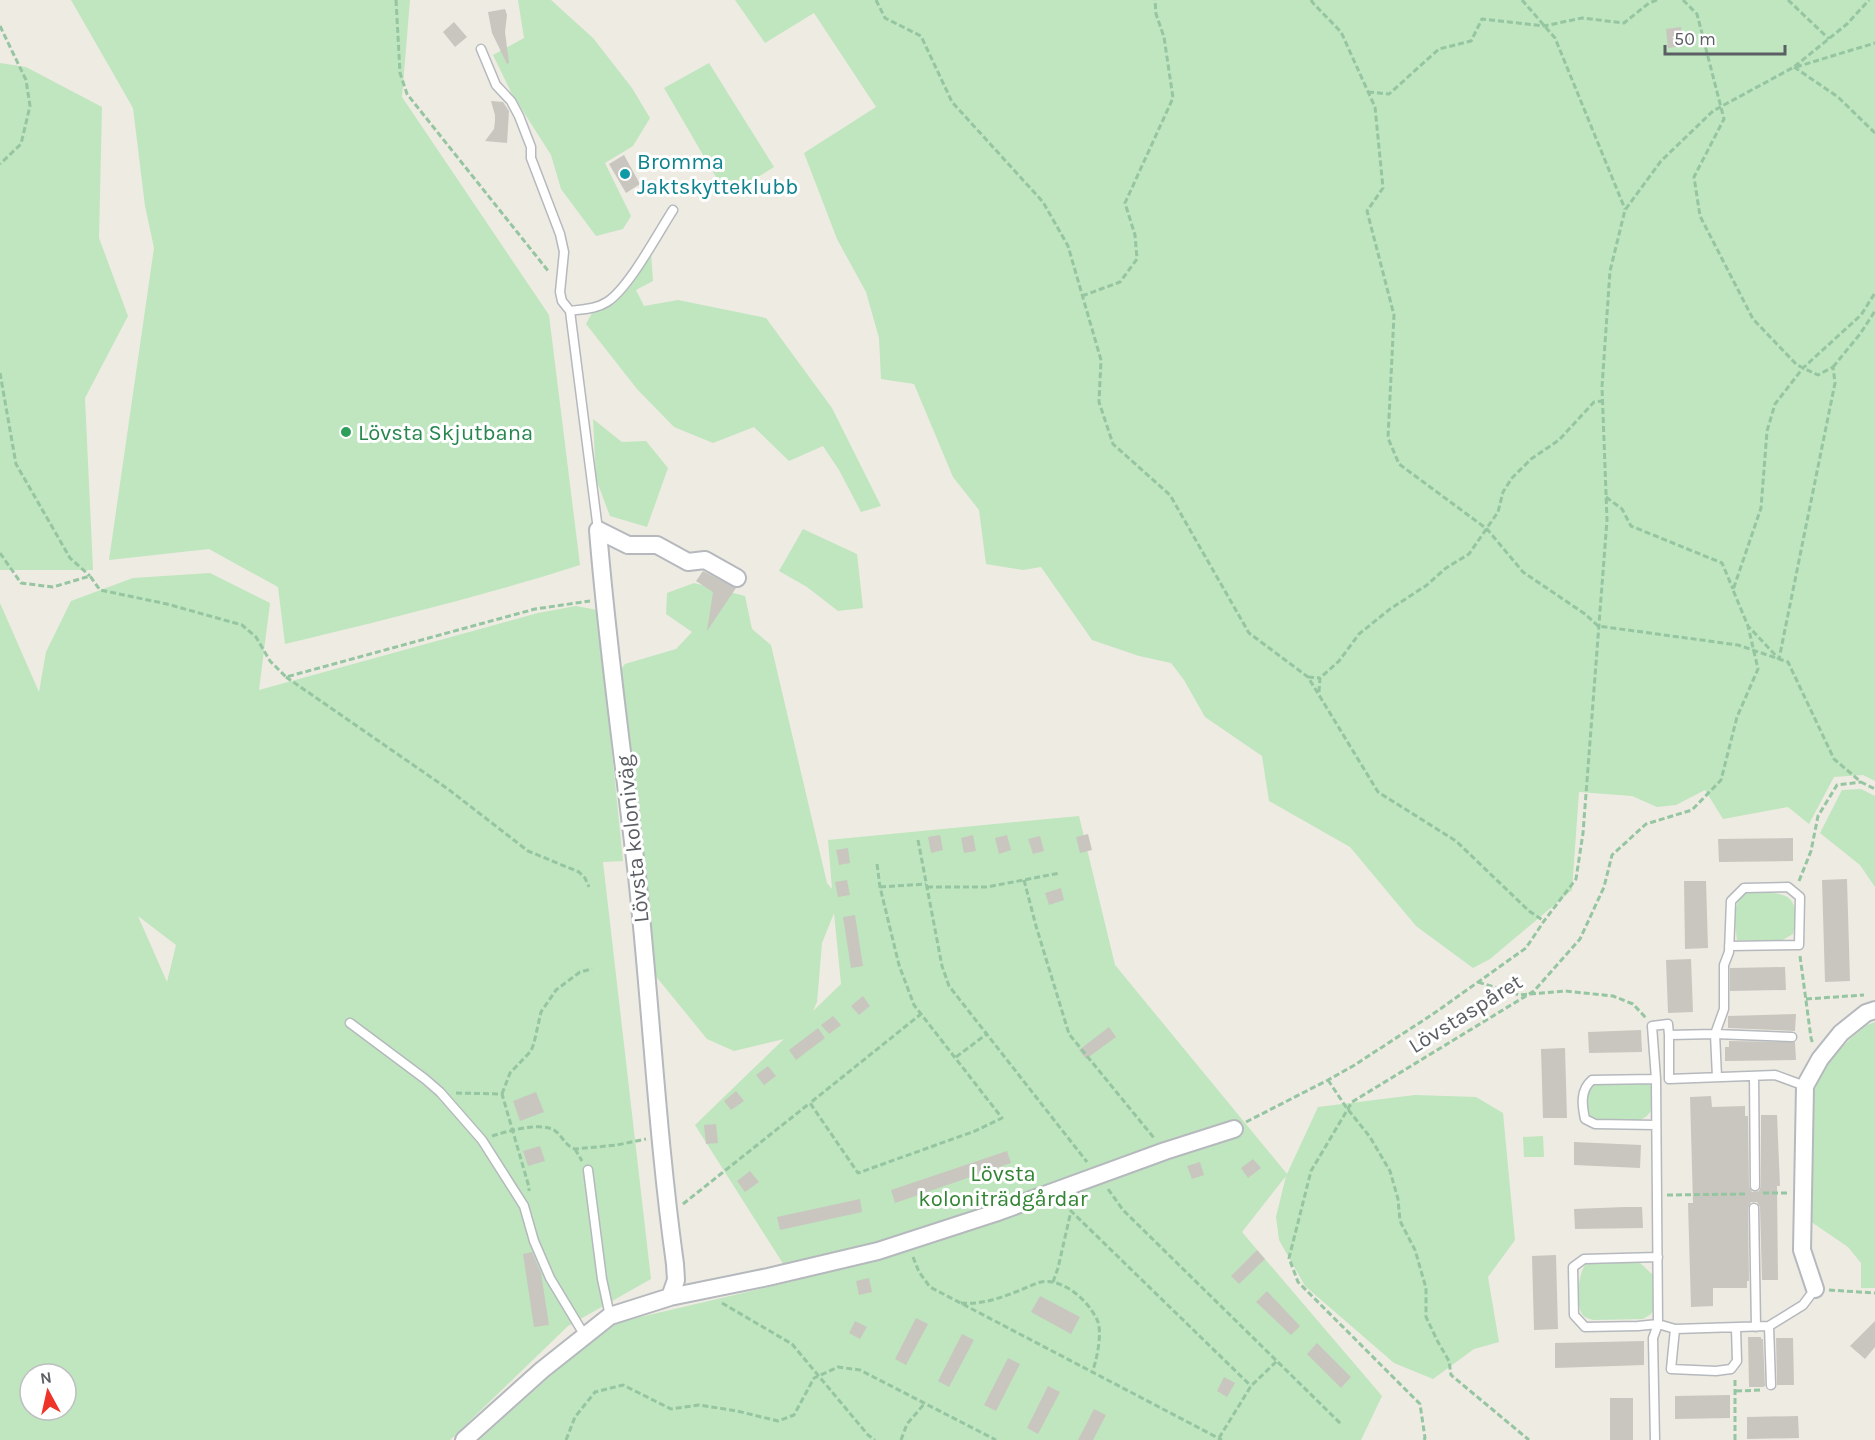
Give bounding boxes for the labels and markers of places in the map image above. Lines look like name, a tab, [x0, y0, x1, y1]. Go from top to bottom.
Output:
place label: Bromma Jaktskytteklubb	[637, 149, 798, 200]
marker: Bromma Jaktskytteklubb	[618, 167, 632, 181]
place label: Lövsta Skjutbana	[358, 420, 533, 446]
marker: Lövsta Skjutbana	[339, 425, 353, 439]

